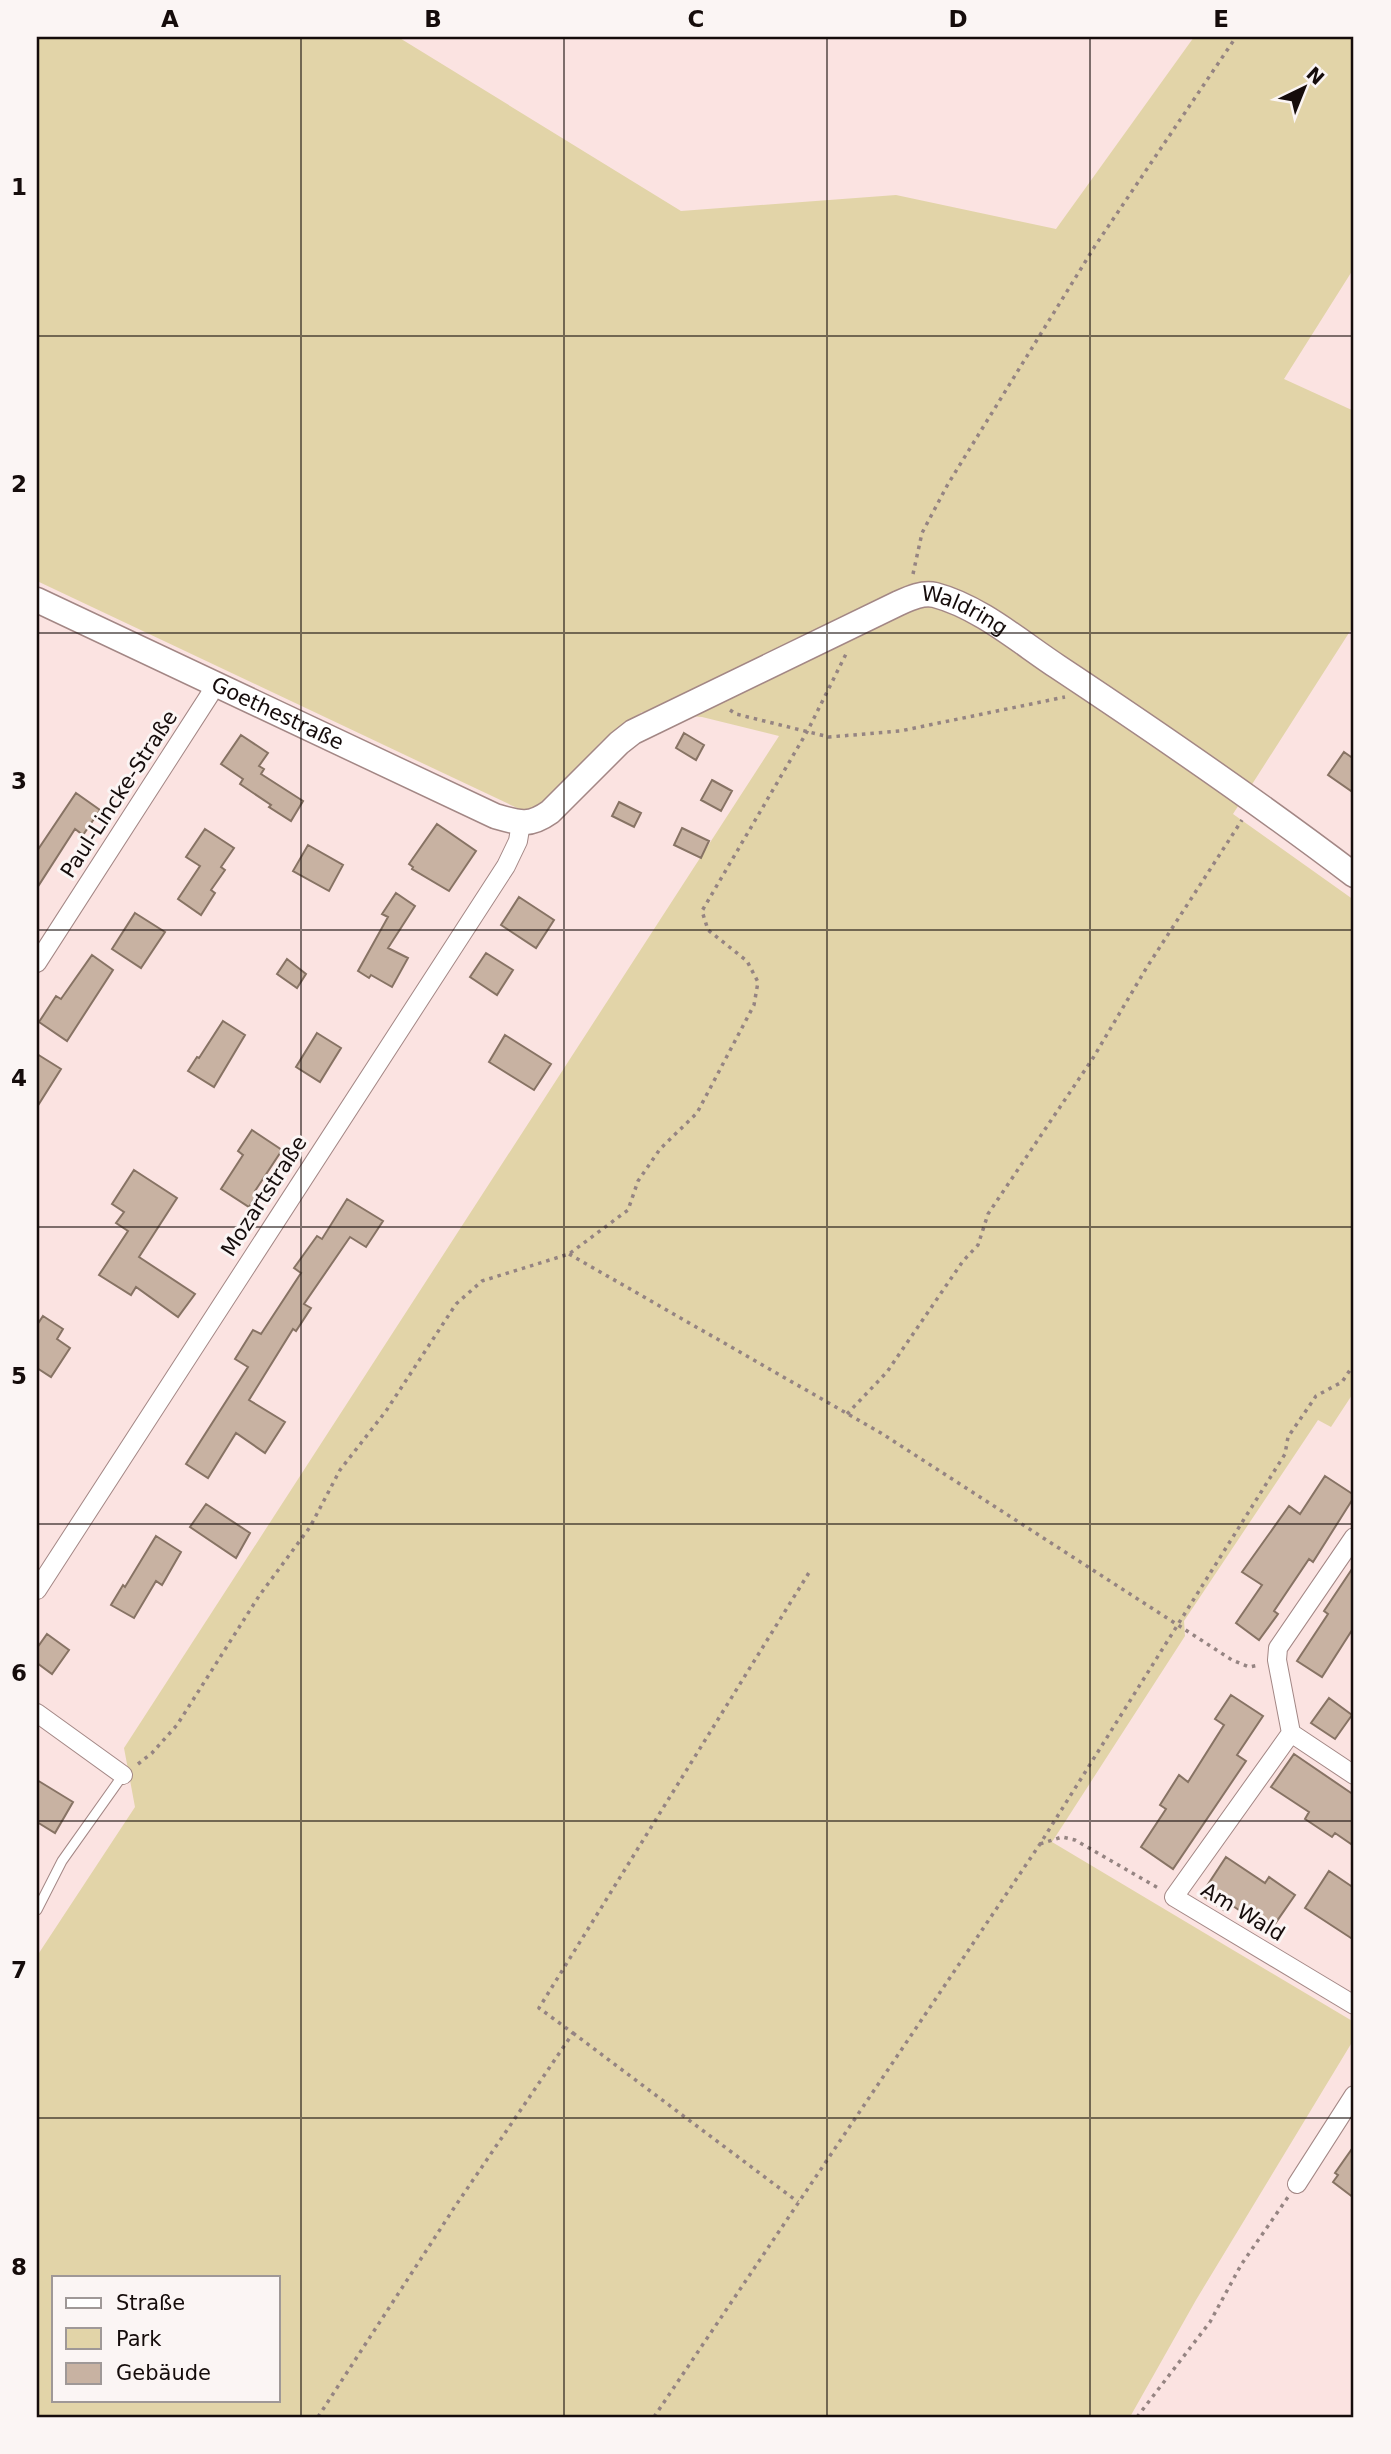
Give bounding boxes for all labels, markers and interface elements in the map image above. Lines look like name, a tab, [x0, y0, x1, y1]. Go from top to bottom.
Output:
text: A	[161, 6, 179, 32]
text: B	[424, 6, 442, 32]
text: C	[688, 6, 704, 32]
text: D	[948, 6, 968, 32]
text: E	[1213, 6, 1229, 32]
north arrow	[1268, 52, 1338, 122]
text: N	[1302, 62, 1329, 89]
text: 1	[11, 174, 27, 200]
text: 2	[11, 471, 27, 497]
street label: Waldring	[920, 581, 1012, 640]
street label: Goethestraße	[208, 672, 348, 755]
street label: Paul-Lincke-Straße	[56, 706, 182, 882]
text: 3	[11, 768, 27, 794]
text: 4	[11, 1065, 27, 1091]
street label: Mozartstraße	[216, 1131, 312, 1261]
text: 5	[11, 1363, 27, 1389]
text: 6	[11, 1660, 27, 1686]
street label: Am Wald	[1197, 1878, 1289, 1946]
text: 7	[11, 1957, 27, 1983]
text: 8	[11, 2254, 27, 2280]
legend	[52, 2276, 280, 2402]
text: Straße	[116, 2291, 185, 2315]
text: Park	[116, 2327, 162, 2351]
text: Gebäude	[116, 2361, 211, 2385]

